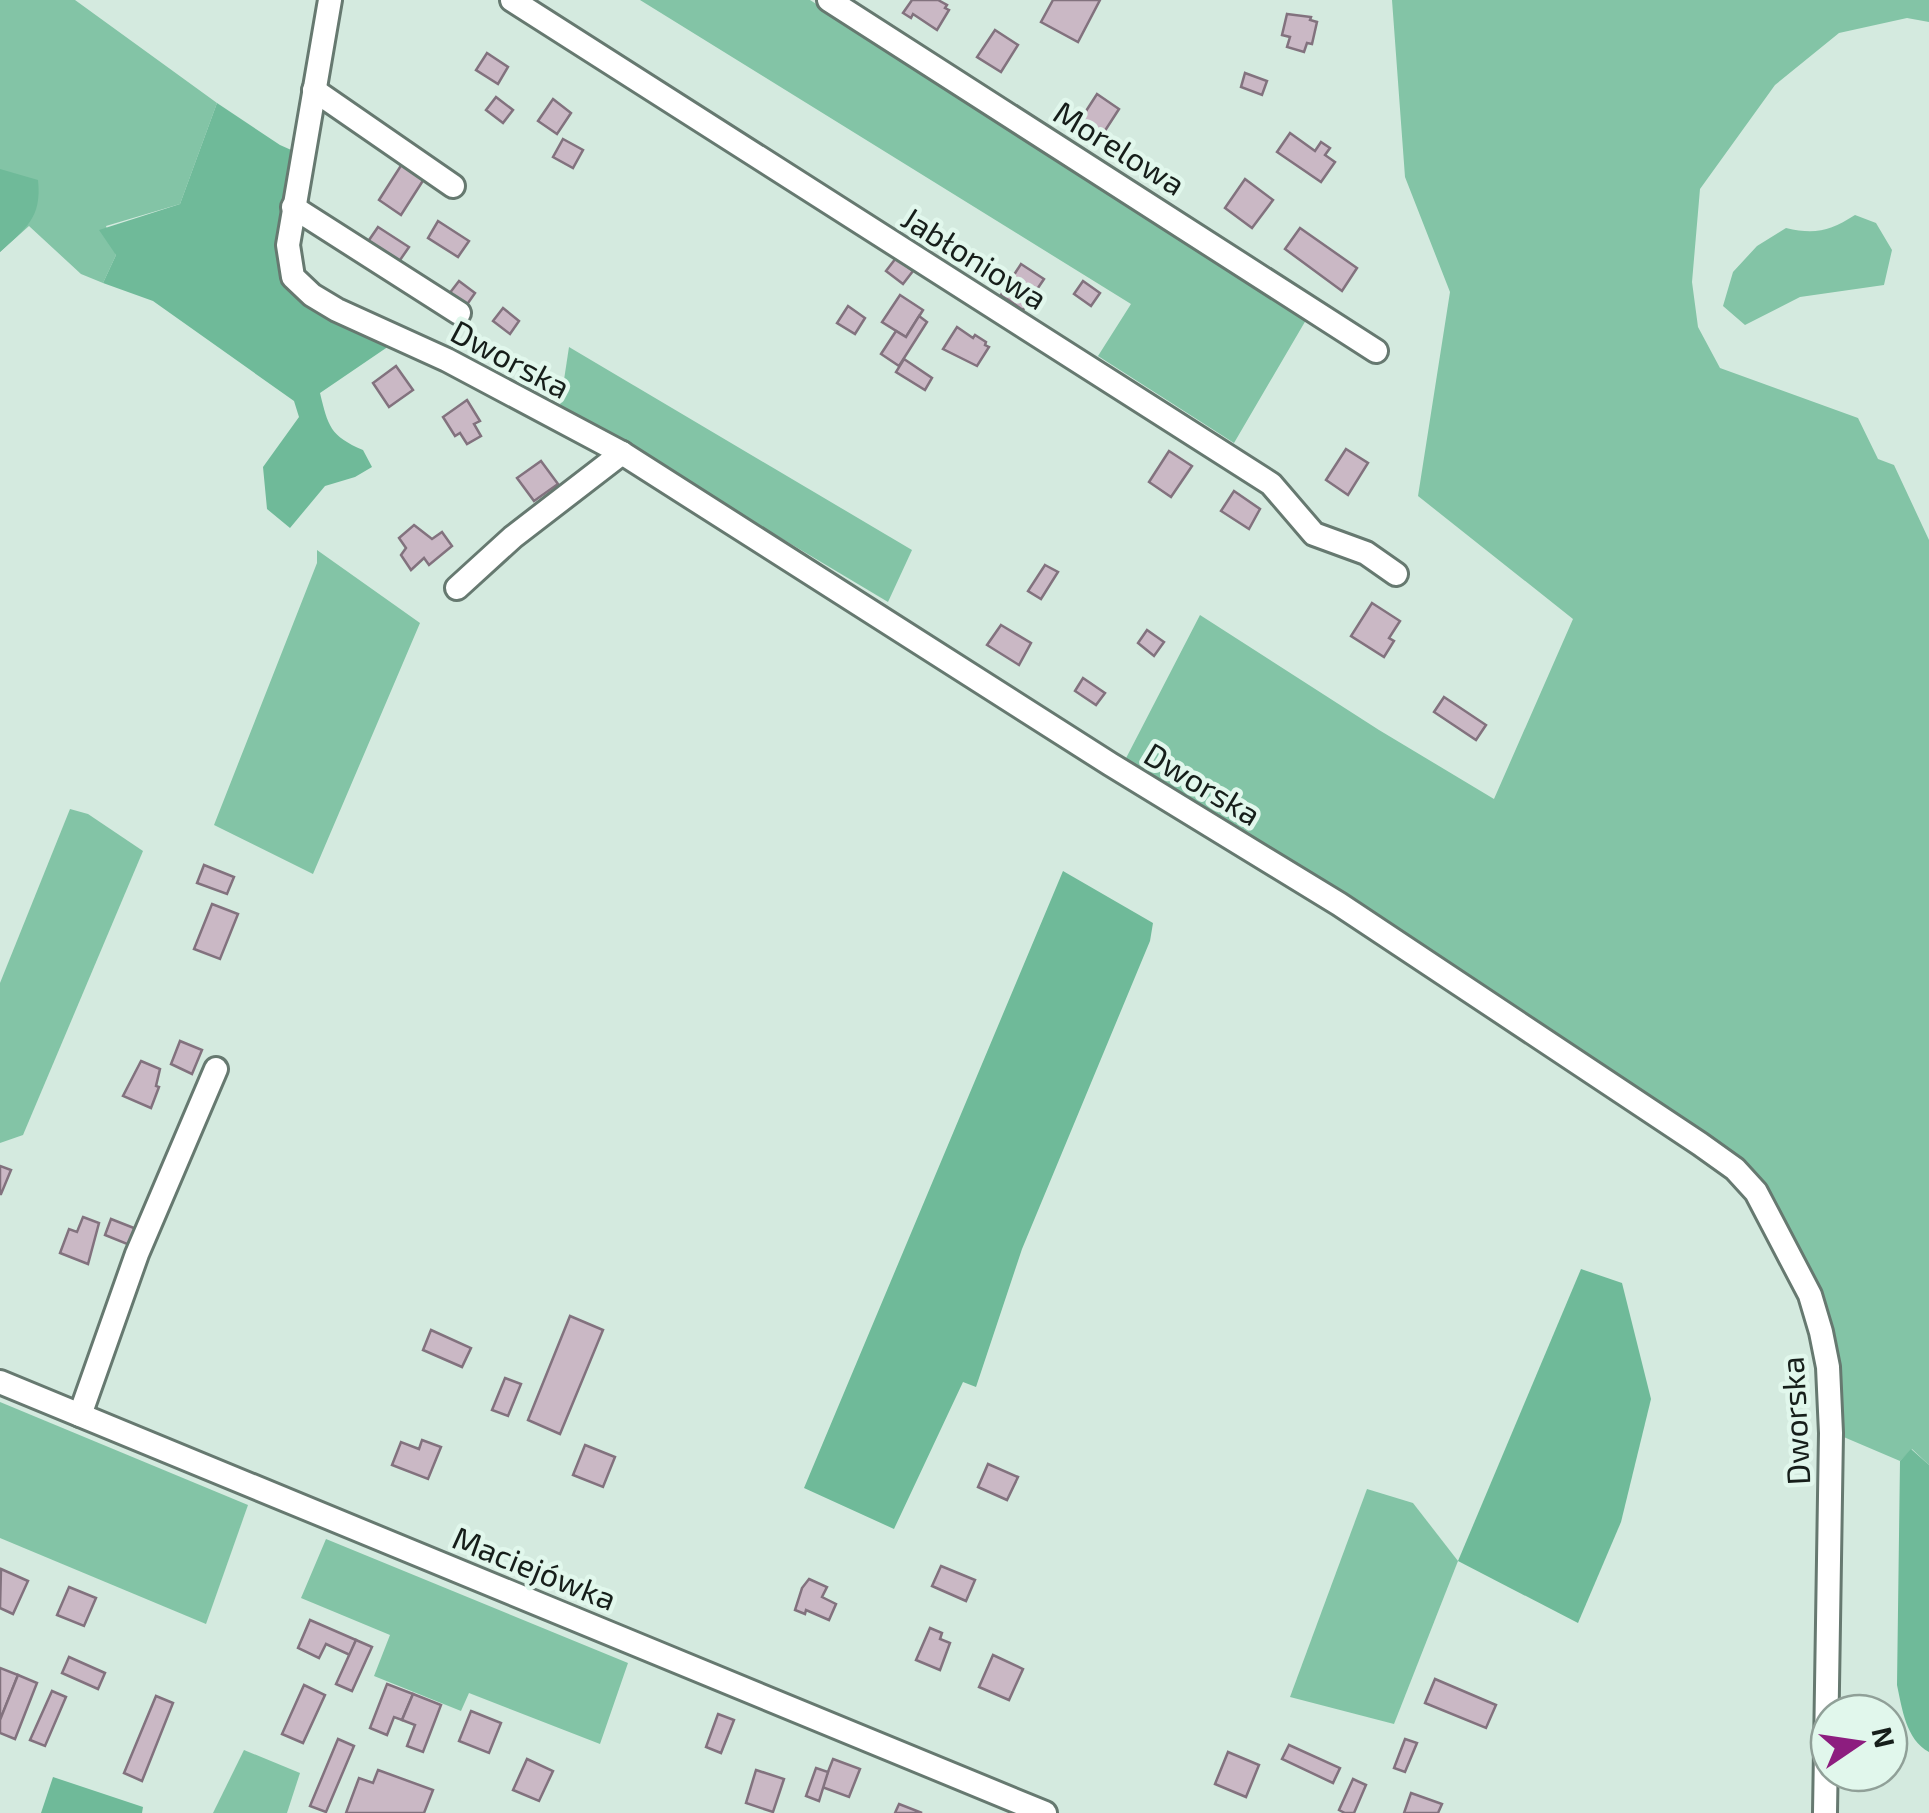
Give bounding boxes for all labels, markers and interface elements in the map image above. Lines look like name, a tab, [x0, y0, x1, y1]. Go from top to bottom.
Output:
street label: Morelowa	[1047, 92, 1193, 202]
street label: Jabłoniowa	[895, 197, 1055, 317]
street label: Dworska	[445, 311, 577, 405]
street label: Dworska	[1138, 734, 1268, 832]
street label: Dworska	[1772, 1356, 1816, 1486]
street label: Maciejówka	[447, 1517, 622, 1618]
north arrow	[1809, 1693, 1909, 1793]
text: N	[1865, 1723, 1903, 1751]

